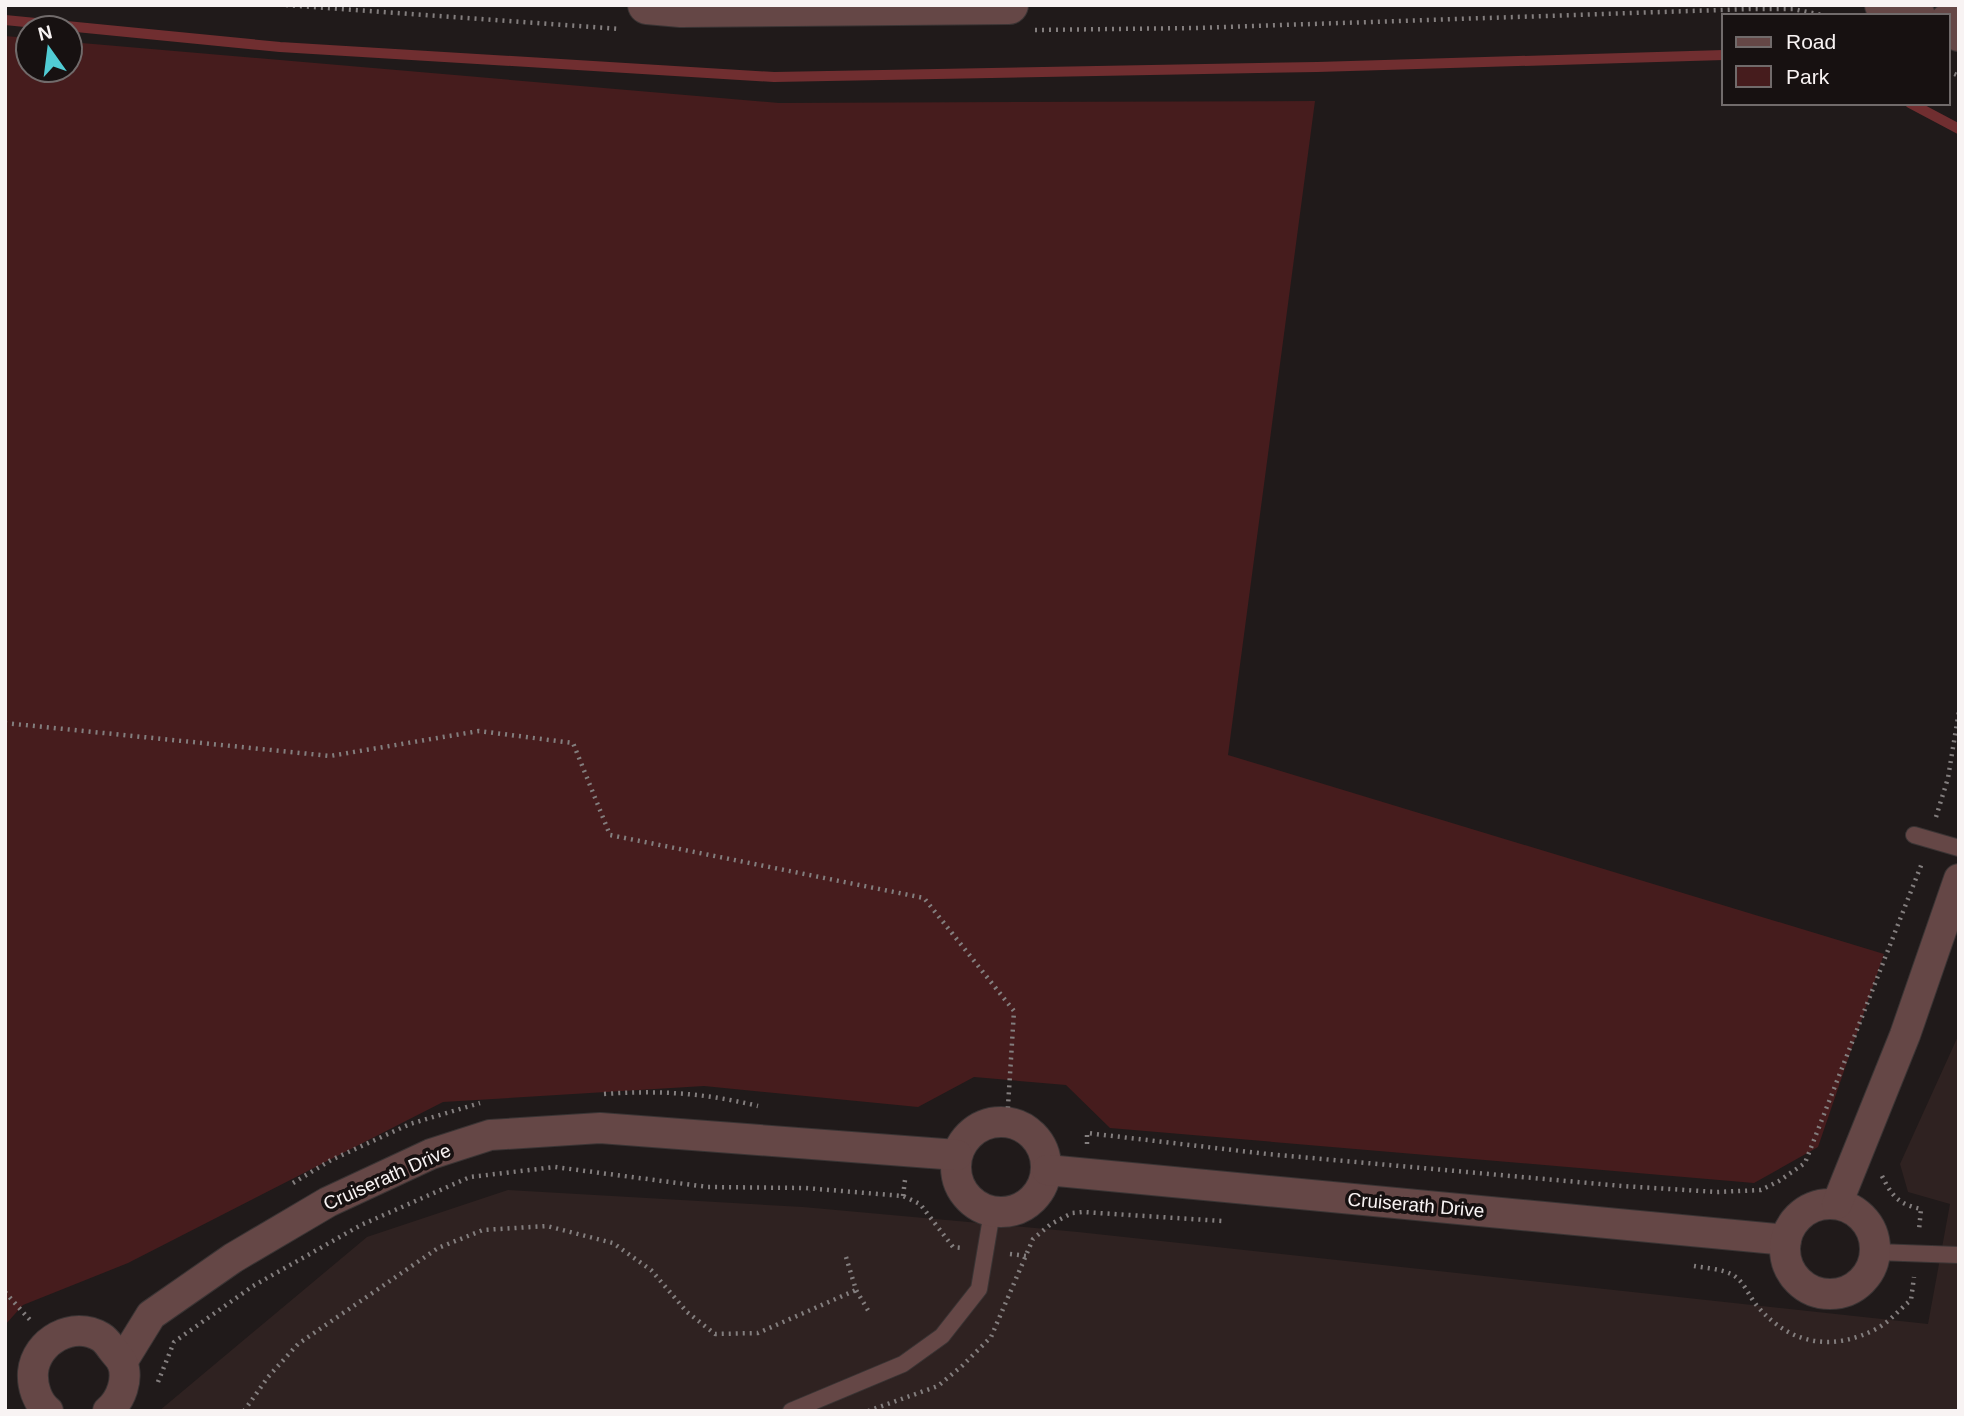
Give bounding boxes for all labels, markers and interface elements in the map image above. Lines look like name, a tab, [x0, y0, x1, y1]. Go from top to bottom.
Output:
north arrow	[14, 14, 84, 84]
legend	[1722, 14, 1950, 105]
text: N	[36, 21, 54, 45]
text: Road	[1786, 30, 1836, 53]
text: Park	[1786, 65, 1830, 88]
street label: Cruiserath Drive	[320, 1139, 454, 1215]
street label: Cruiserath Drive	[1347, 1189, 1485, 1221]

